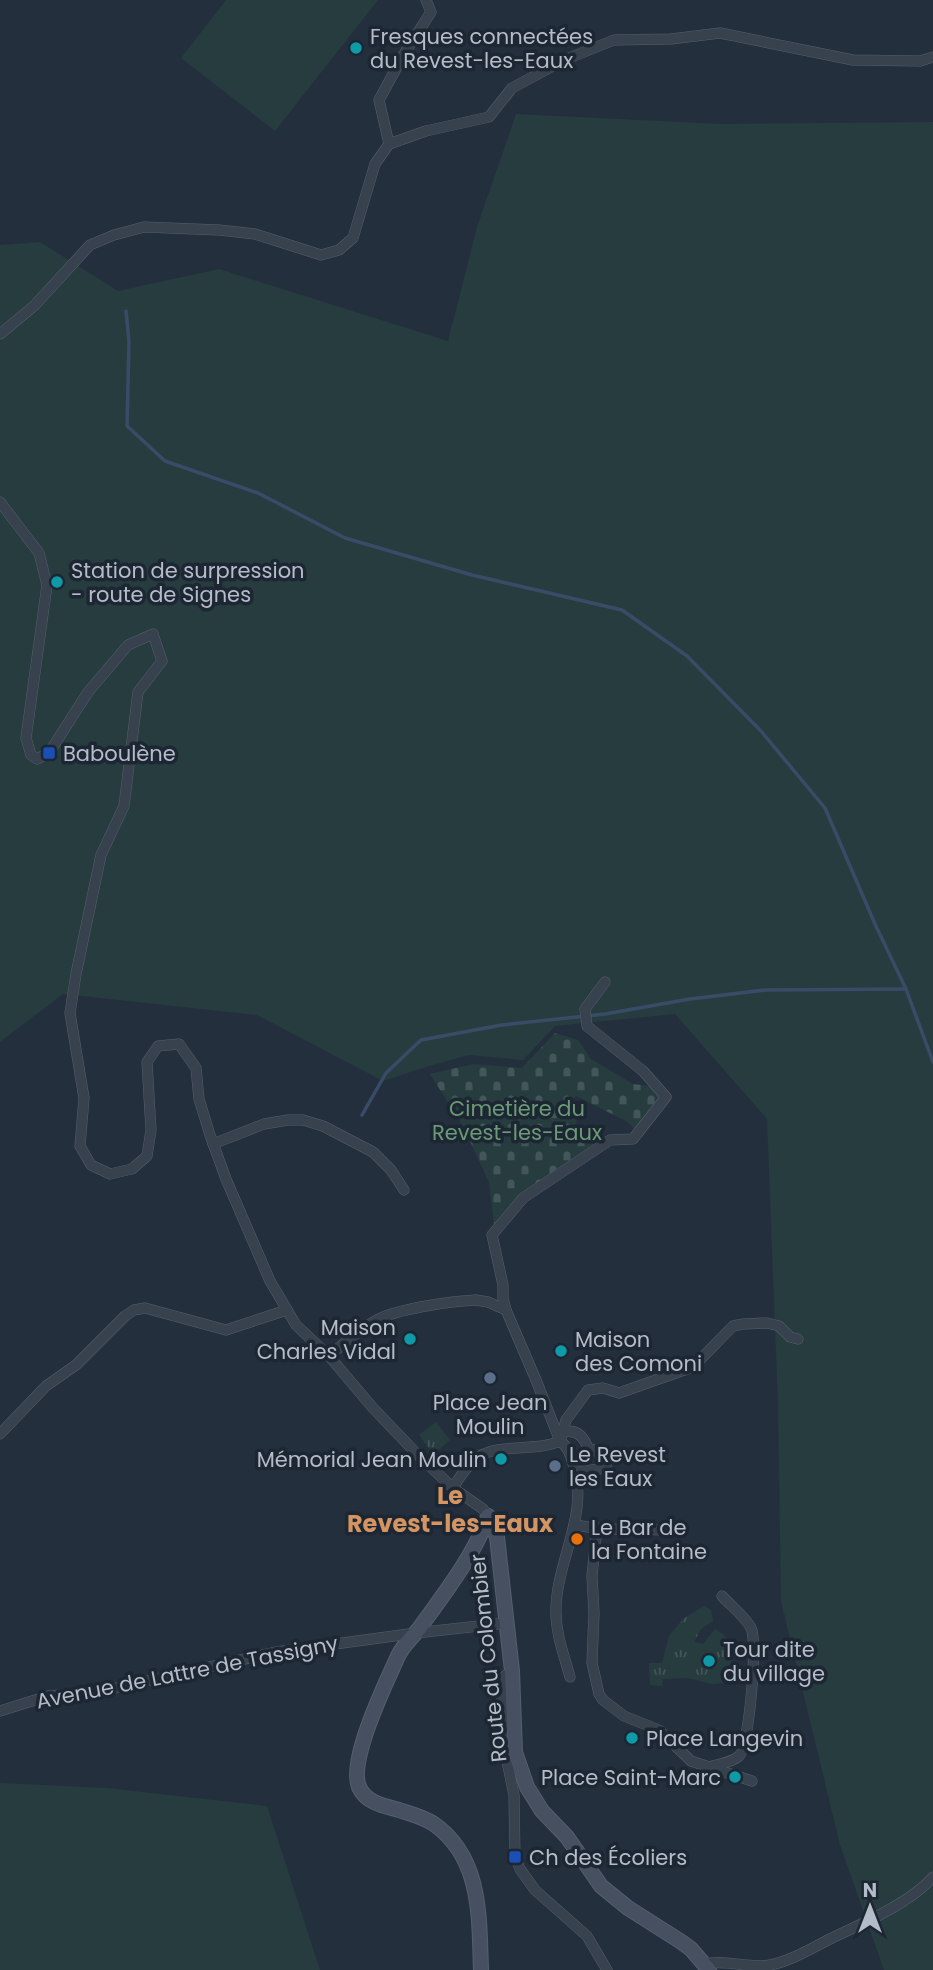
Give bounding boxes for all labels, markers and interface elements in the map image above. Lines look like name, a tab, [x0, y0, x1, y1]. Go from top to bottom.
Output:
place label: Fresques connectées du Revest-les-Eaux	[370, 22, 593, 75]
marker: Fresques connectées du Revest-les-Eaux	[348, 40, 364, 56]
place label: Station de surpression - route de Signes	[71, 556, 305, 609]
marker: Station de surpression - route de Signes	[49, 574, 65, 590]
place label: Baboulène	[63, 739, 176, 768]
marker: Baboulène	[41, 745, 57, 761]
park label: Cimetière du Revest-les-Eaux	[432, 1094, 602, 1147]
place label: Maison Charles Vidal	[257, 1313, 396, 1366]
place label: Maison des Comoni	[575, 1325, 702, 1378]
marker: Maison Charles Vidal	[402, 1331, 418, 1347]
marker: Maison des Comoni	[553, 1343, 569, 1359]
marker: Place Jean Moulin	[482, 1370, 498, 1386]
place label: Place Jean Moulin	[433, 1388, 547, 1441]
place label: Le Revest les Eaux	[569, 1440, 666, 1493]
place label: Mémorial Jean Moulin	[257, 1445, 487, 1474]
marker: Mémorial Jean Moulin	[493, 1451, 509, 1467]
marker: Le Revest les Eaux	[547, 1458, 563, 1474]
district label: Le Revest-les-Eaux	[347, 1479, 554, 1540]
place label: Le Bar de la Fontaine	[591, 1513, 707, 1566]
marker: Le Bar de la Fontaine	[569, 1531, 585, 1547]
street label: Route du Colombier	[463, 1552, 513, 1764]
street label: Avenue de Lattre de Tassigny	[33, 1628, 341, 1716]
place label: Tour dite du village	[723, 1635, 825, 1688]
marker: Tour dite du village	[701, 1653, 717, 1669]
place label: Place Langevin	[646, 1724, 803, 1753]
marker: Place Langevin	[624, 1730, 640, 1746]
place label: Place Saint-Marc	[541, 1763, 721, 1792]
marker: Place Saint-Marc	[727, 1769, 743, 1785]
place label: Ch des Écoliers	[529, 1843, 687, 1872]
marker: Ch des Écoliers	[507, 1849, 523, 1865]
north arrow	[835, 1872, 905, 1942]
text: N	[863, 1877, 877, 1904]

